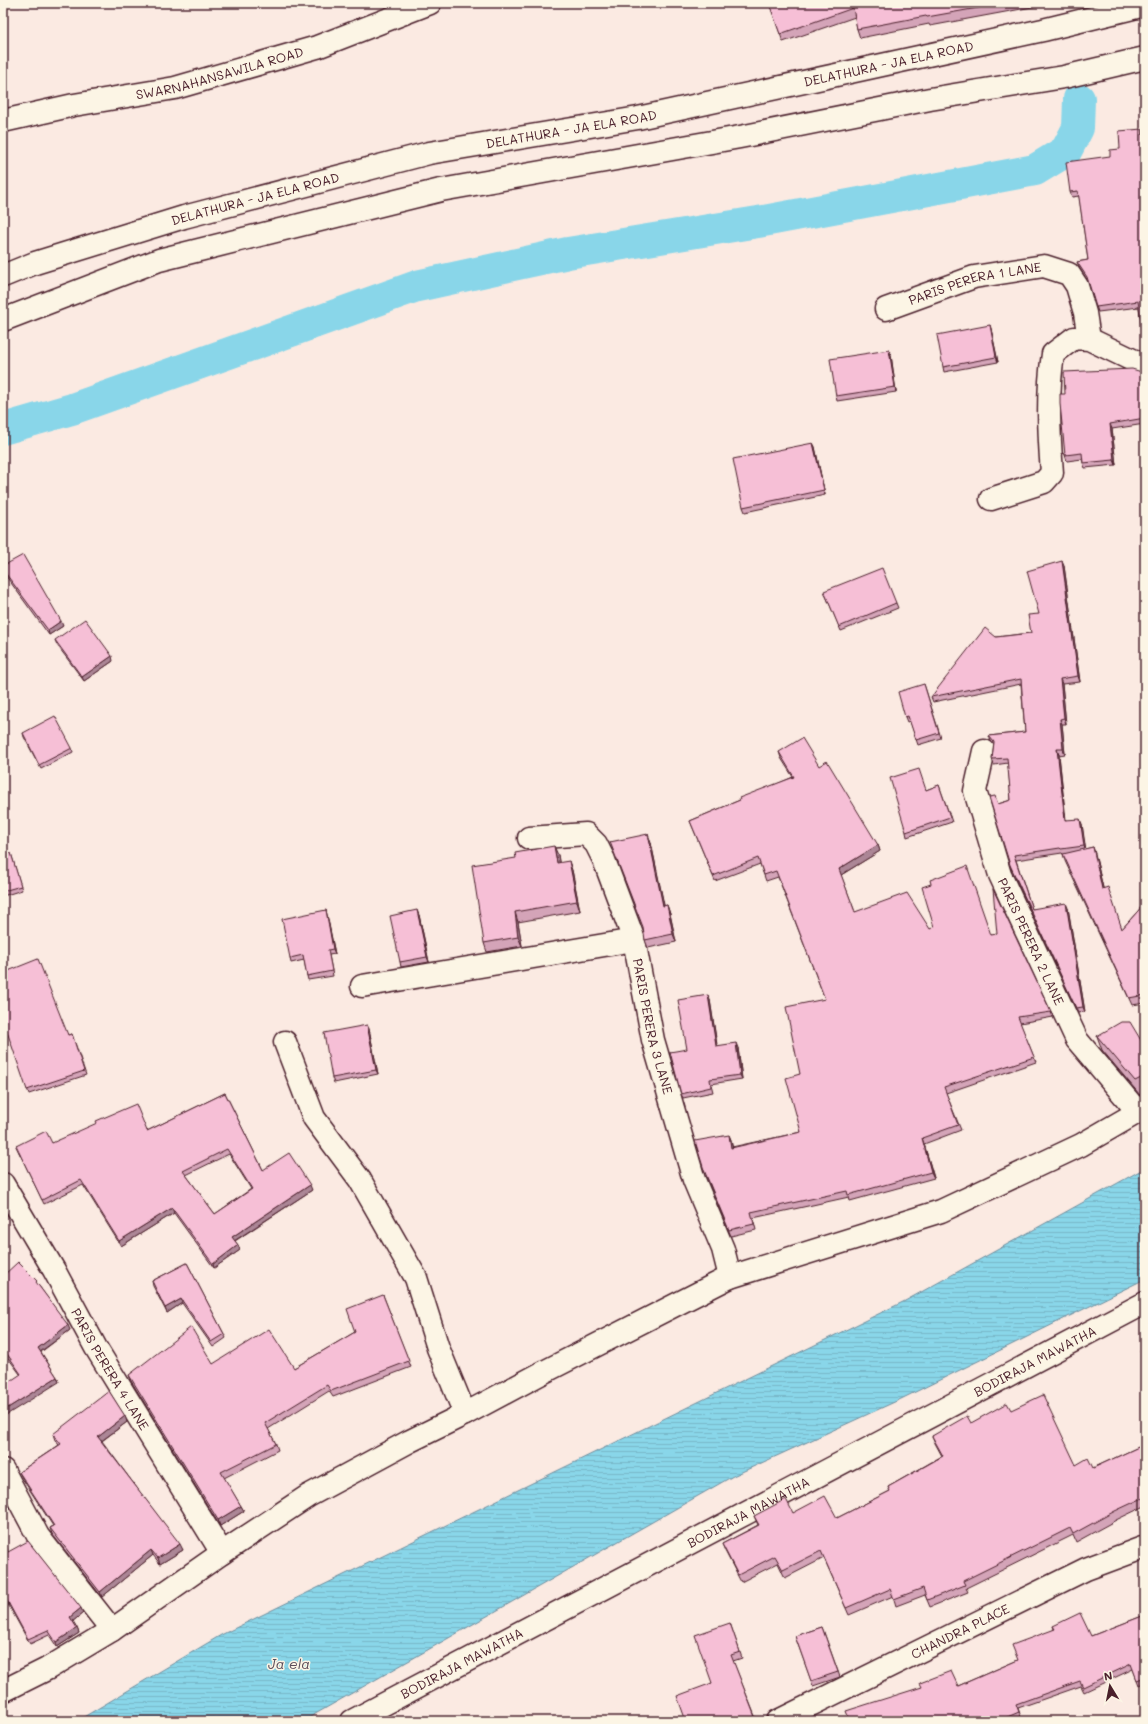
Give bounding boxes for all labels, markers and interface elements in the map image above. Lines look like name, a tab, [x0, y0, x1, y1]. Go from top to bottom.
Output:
street label: DELATHURA - JA ELA ROAD	[802, 36, 975, 90]
street label: SWARNAHANSAWILA ROAD	[135, 42, 305, 102]
street label: DELATHURA - JA ELA ROAD	[485, 105, 658, 151]
street label: DELATHURA - JA ELA ROAD	[169, 168, 341, 228]
street label: PARIS PERERA 1 LANE	[906, 258, 1042, 308]
street label: PARIS PERERA 2 LANE	[994, 875, 1068, 1008]
street label: PARIS PERERA 3 LANE	[630, 957, 677, 1096]
street label: PARIS PERERA 4 LANE	[68, 1305, 153, 1433]
street label: BODIRAJA MAWATHA	[971, 1321, 1099, 1400]
street label: BODIRAJA MAWATHA	[684, 1472, 812, 1551]
street label: CHANDRA PLACE	[908, 1599, 1012, 1662]
street label: BODIRAJA MAWATHA	[397, 1624, 526, 1702]
water label: Ja ela	[268, 1654, 310, 1673]
north arrow	[1090, 1666, 1130, 1706]
text: N	[1103, 1668, 1114, 1684]

